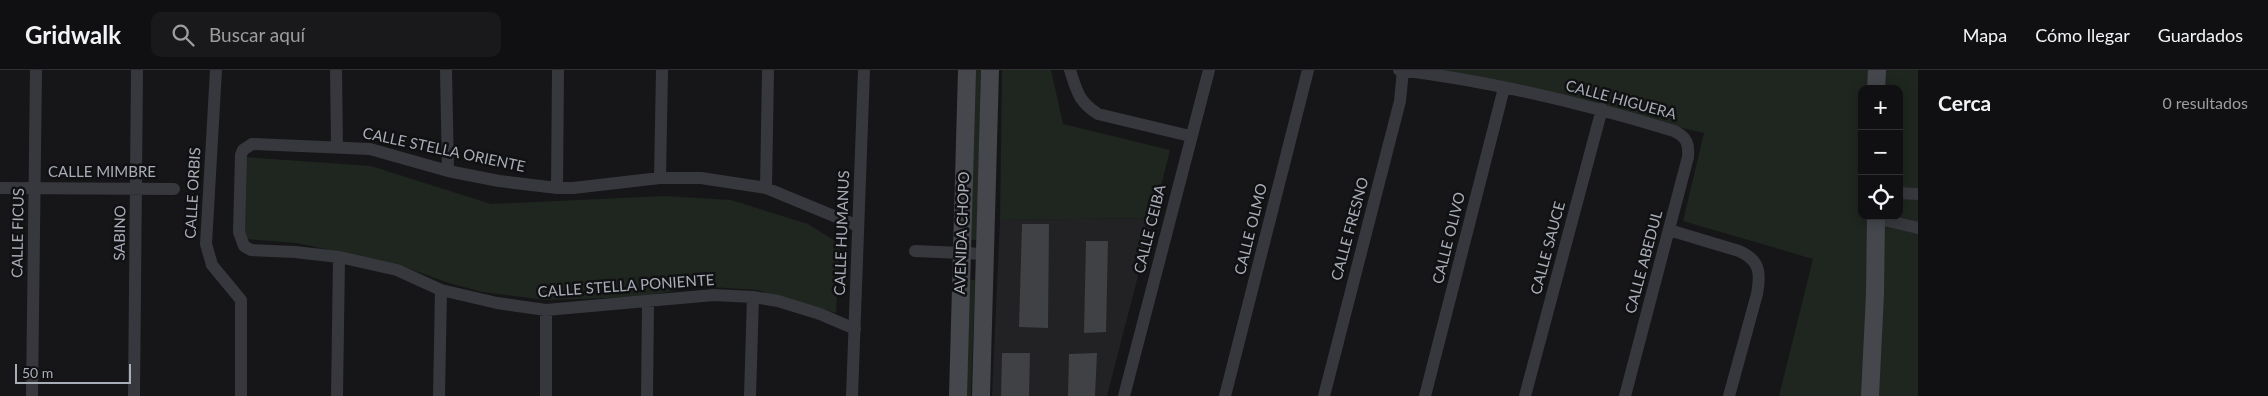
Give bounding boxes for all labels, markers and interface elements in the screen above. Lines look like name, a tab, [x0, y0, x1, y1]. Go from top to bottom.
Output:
search box	[151, 12, 501, 57]
text: Gridwalk	[25, 20, 121, 49]
icon: search	[169, 21, 197, 49]
text: Buscar aquí	[209, 23, 305, 46]
text: Mapa	[1963, 24, 2007, 46]
text: Cómo llegar	[2035, 24, 2130, 46]
text: Guardados	[2158, 24, 2243, 46]
street label: CALLE HIGUERA	[1564, 76, 1679, 123]
map controls	[1858, 85, 1903, 220]
button: +	[1858, 85, 1903, 130]
text: Cerca	[1938, 90, 1991, 115]
text: 0 resultados	[2162, 93, 2248, 112]
street label: CALLE STELLA ORIENTE	[361, 123, 527, 175]
button: −	[1858, 130, 1903, 175]
street label: CALLE ORBIS	[181, 147, 203, 239]
street label: CALLE MIMBRE	[48, 162, 156, 180]
street label: CALLE HUMANUS	[830, 170, 852, 296]
street label: AVENIDA CHOPO	[950, 171, 972, 295]
street label: CALLE FRESNO	[1327, 175, 1371, 282]
button: locate	[1858, 175, 1903, 220]
street label: CALLE OLMO	[1230, 181, 1270, 276]
street label: CALLE CEIBA	[1129, 182, 1169, 275]
street label: CALLE FICUS	[7, 188, 27, 278]
street label: CALLE OLIVO	[1428, 190, 1468, 285]
street label: CALLE SAUCE	[1526, 199, 1568, 296]
street label: SABINO	[110, 205, 128, 261]
street label: CALLE ABEDUL	[1621, 208, 1666, 315]
street label: CALLE STELLA PONIENTE	[537, 270, 715, 300]
scale bar	[15, 361, 131, 384]
text: 50 m	[22, 364, 53, 381]

